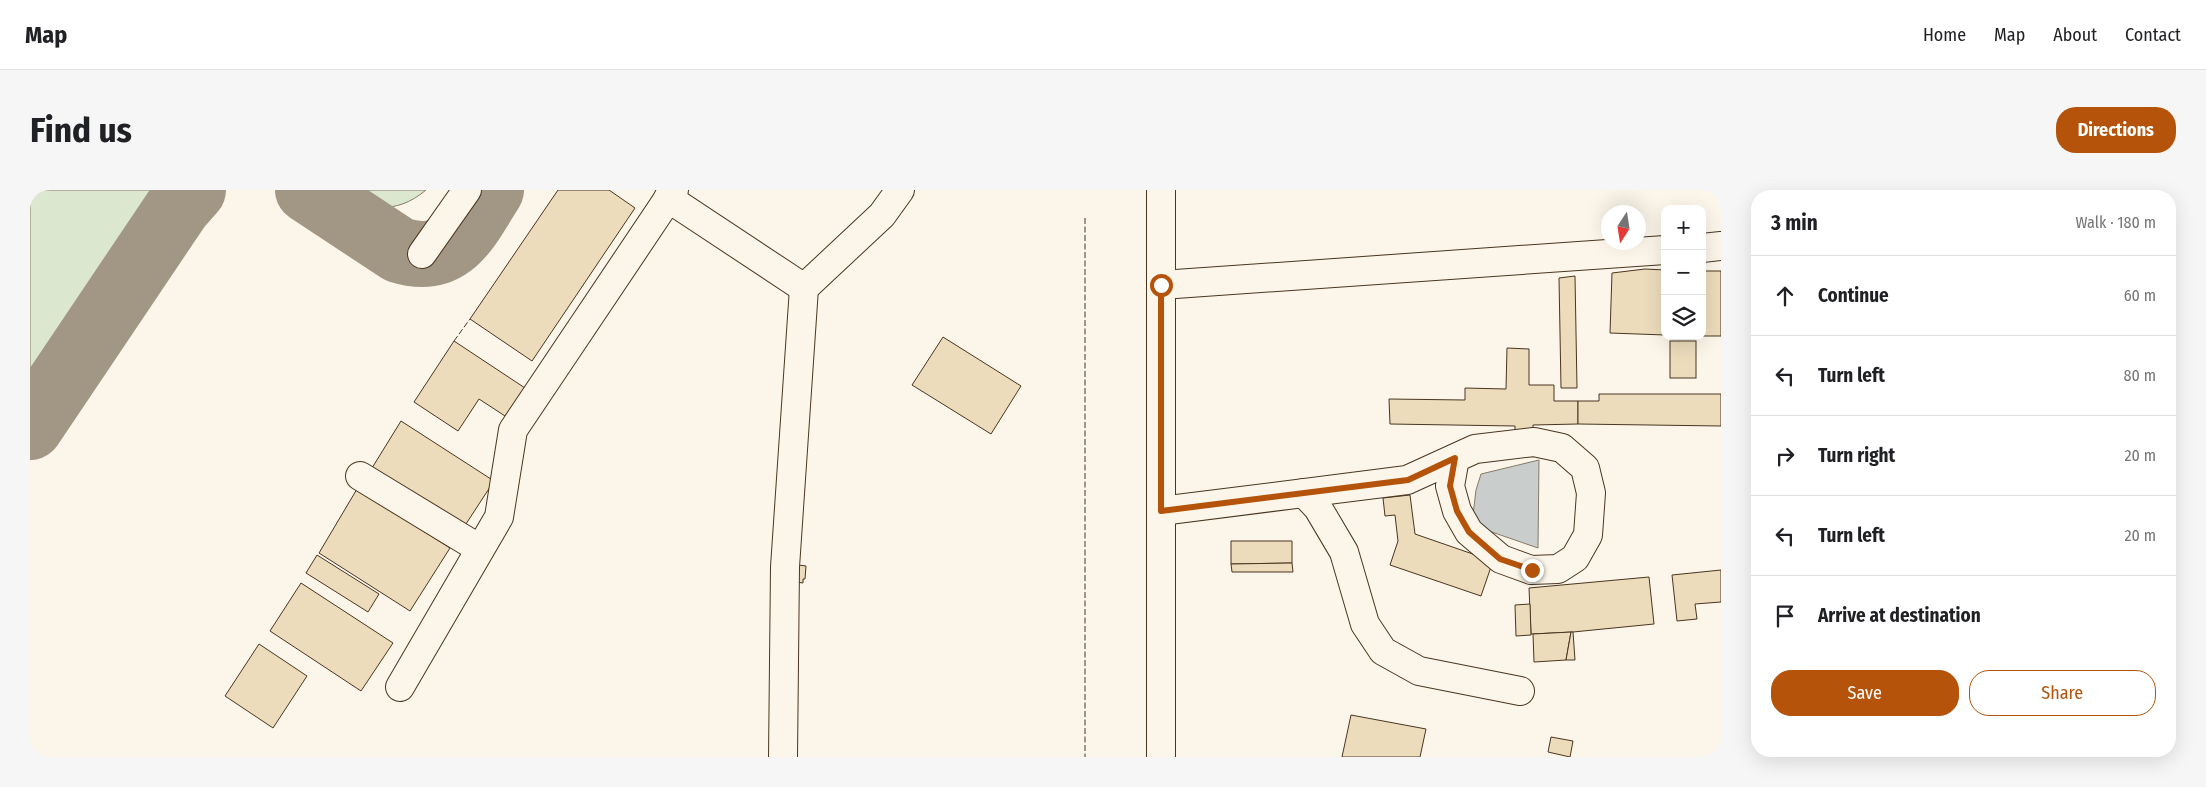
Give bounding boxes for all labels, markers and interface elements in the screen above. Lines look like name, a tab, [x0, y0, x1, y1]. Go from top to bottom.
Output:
text: Map	[25, 21, 67, 49]
text: Home	[1923, 24, 1966, 46]
text: Map	[1994, 24, 2025, 46]
text: About	[2053, 24, 2097, 46]
text: Contact	[2125, 24, 2181, 46]
button: Directions	[2056, 107, 2176, 153]
text: Find us	[30, 109, 132, 151]
north arrow	[1601, 205, 1646, 250]
map controls	[1661, 205, 1706, 340]
button: +	[1661, 205, 1706, 250]
text: 3 min	[1771, 210, 1818, 236]
text: Walk · 180 m	[2076, 213, 2156, 232]
button: −	[1661, 250, 1706, 295]
route start	[1150, 274, 1173, 297]
icon: ahead	[1771, 282, 1799, 310]
text: Continue	[1818, 284, 1889, 307]
text: 60 m	[2124, 286, 2156, 305]
button: layers	[1661, 295, 1706, 340]
icon: left	[1771, 362, 1799, 390]
text: Turn left	[1818, 364, 1885, 387]
text: 80 m	[2124, 366, 2156, 385]
icon: right	[1771, 442, 1799, 470]
text: Turn right	[1818, 444, 1895, 467]
text: 20 m	[2125, 446, 2156, 465]
icon: left	[1771, 522, 1799, 550]
text: Turn left	[1818, 524, 1885, 547]
text: 20 m	[2125, 526, 2156, 545]
route end	[1521, 559, 1544, 582]
icon: arrive	[1771, 602, 1799, 630]
text: Arrive at destination	[1818, 604, 1981, 627]
button: Save	[1771, 670, 1959, 716]
button: Share	[1969, 670, 2156, 716]

